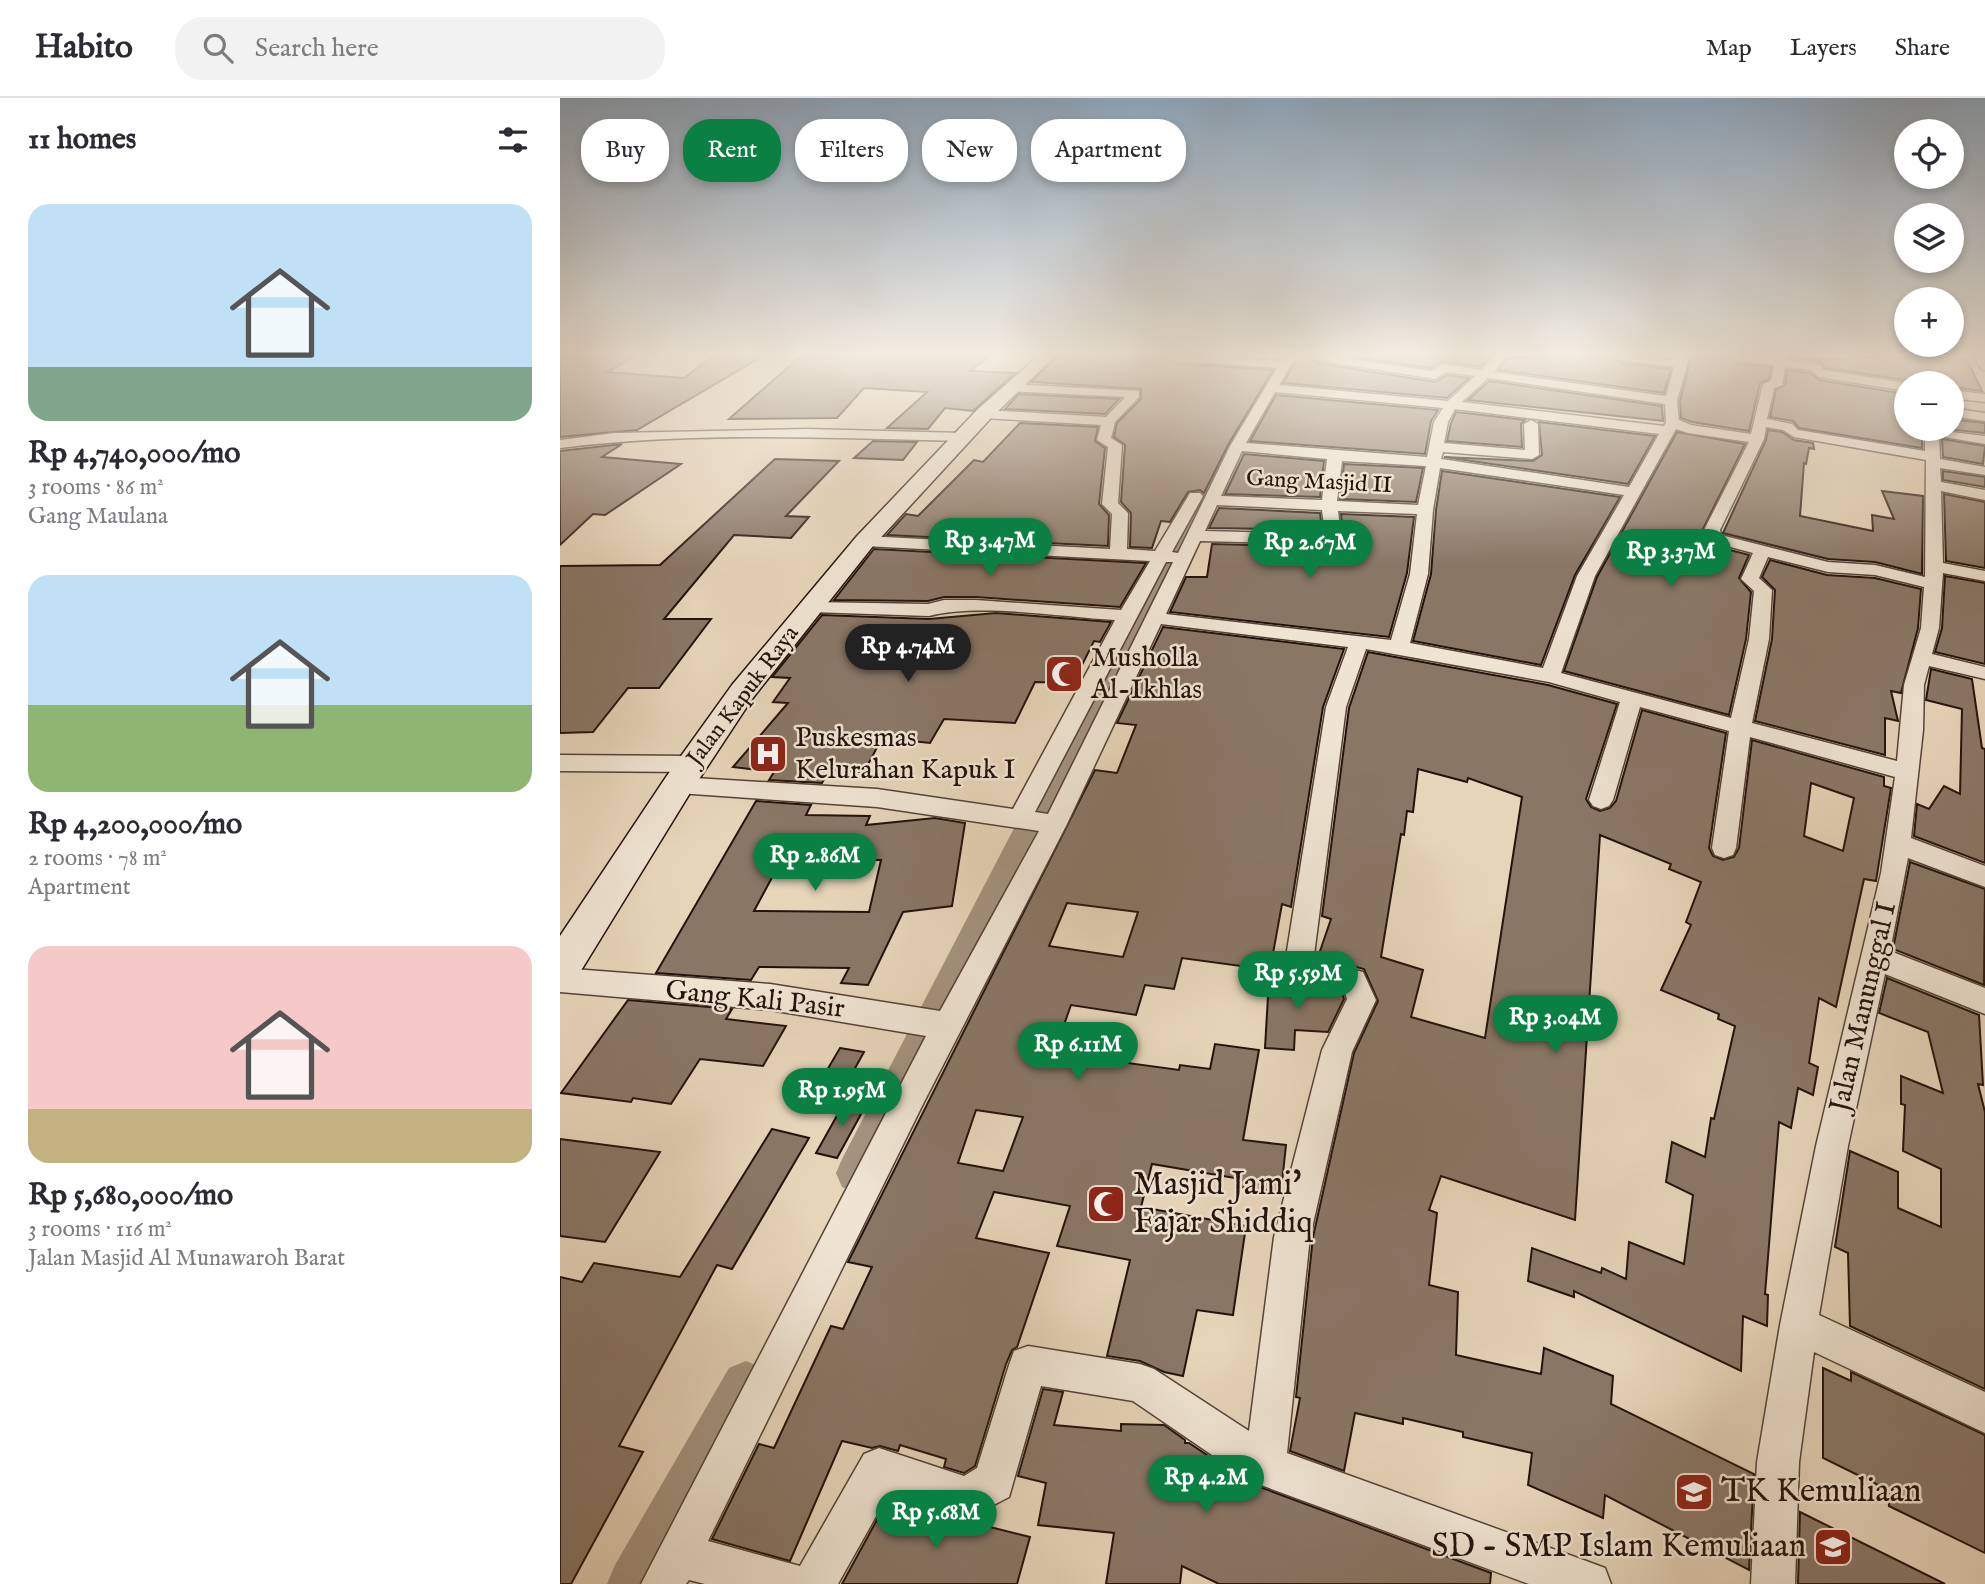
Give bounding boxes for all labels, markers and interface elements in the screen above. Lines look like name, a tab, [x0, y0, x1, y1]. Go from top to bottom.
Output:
search box	[175, 17, 665, 80]
text: Habito	[35, 27, 133, 69]
icon: search	[199, 29, 237, 67]
text: Search here	[255, 32, 379, 65]
text: Map	[1706, 33, 1752, 64]
text: Layers	[1790, 33, 1857, 64]
text: Share	[1895, 33, 1950, 64]
chip: Buy	[581, 119, 669, 182]
chip: Rent	[683, 119, 781, 182]
chip: Filters	[795, 119, 908, 182]
chip: New	[922, 119, 1017, 182]
chip: Apartment	[1031, 119, 1186, 182]
map controls	[1894, 119, 1964, 441]
button: locate	[1894, 119, 1964, 189]
text: 11 homes	[28, 121, 136, 159]
icon: filters	[494, 121, 532, 159]
button: layers	[1894, 203, 1964, 273]
icon: home	[217, 250, 343, 376]
button: +	[1894, 287, 1964, 357]
button: −	[1894, 371, 1964, 441]
text: Rp 4,740,000/mo	[28, 435, 240, 473]
street label: Gang Masjid II	[1245, 464, 1393, 500]
text: 3 rooms · 86 m²	[28, 473, 164, 502]
text: Gang Maulana	[28, 502, 168, 531]
pin: Rp 3.47M	[918, 518, 1062, 578]
pin: Rp 2.67M	[1238, 520, 1382, 580]
text: Rp 3.47M	[944, 526, 1036, 555]
text: Rp 2.67M	[1264, 528, 1356, 557]
pin: Rp 3.37M	[1599, 530, 1743, 589]
text: Rp 3.37M	[1626, 537, 1716, 566]
street label: Jalan Kapuk Raya	[679, 620, 805, 774]
icon: home	[217, 621, 343, 747]
pin: Rp 4.74M	[836, 624, 980, 684]
text: Rp 4.74M	[861, 632, 955, 661]
place label: Musholla Al-Ikhlas	[1090, 641, 1202, 708]
mosque icon: Musholla Al-Ikhlas	[1043, 653, 1085, 695]
place label: Puskesmas Kelurahan Kapuk I	[795, 721, 1016, 788]
hospital icon: Puskesmas Kelurahan Kapuk I	[747, 733, 789, 775]
text: Rp 4,200,000/mo	[28, 806, 242, 844]
pin: Rp 2.86M	[743, 834, 887, 893]
text: Rp 2.86M	[770, 841, 860, 870]
text: 2 rooms · 78 m²	[28, 844, 167, 873]
text: Apartment	[28, 873, 131, 902]
street label: Jalan Manunggal I	[1822, 899, 1905, 1118]
pin: Rp 5.59M	[1226, 951, 1370, 1011]
text: Rp 5.59M	[1254, 959, 1342, 988]
street label: Gang Kali Pasir	[664, 973, 846, 1027]
icon: home	[217, 992, 343, 1118]
pin: Rp 3.04M	[1483, 996, 1627, 1055]
text: Rp 3.04M	[1509, 1003, 1601, 1032]
pin: Rp 6.11M	[1006, 1023, 1150, 1082]
text: Rp 6.11M	[1034, 1030, 1122, 1059]
pin: Rp 1.95M	[770, 1068, 914, 1128]
text: Rp 1.95M	[798, 1076, 886, 1105]
place label: Masjid Jami' Fajar Shiddiq	[1133, 1164, 1313, 1244]
text: Rp 5,680,000/mo	[28, 1177, 233, 1215]
mosque icon: Masjid Jami' Fajar Shiddiq	[1085, 1183, 1127, 1225]
text: 3 rooms · 116 m²	[28, 1215, 172, 1244]
text: Jalan Masjid Al Munawaroh Barat	[28, 1244, 345, 1273]
pin: Rp 4.2M	[1141, 1456, 1271, 1515]
text: Rp 4.2M	[1164, 1463, 1248, 1492]
school or university icon: TK Kemuliaan	[1673, 1471, 1715, 1513]
place label: TK Kemuliaan	[1721, 1471, 1921, 1513]
pin: Rp 5.68M	[864, 1490, 1008, 1550]
text: Rp 5.68M	[892, 1498, 980, 1527]
place label: SD - SMP Islam Kemuliaan	[1431, 1526, 1806, 1568]
school or university icon: SD - SMP Islam Kemuliaan	[1812, 1526, 1854, 1568]

